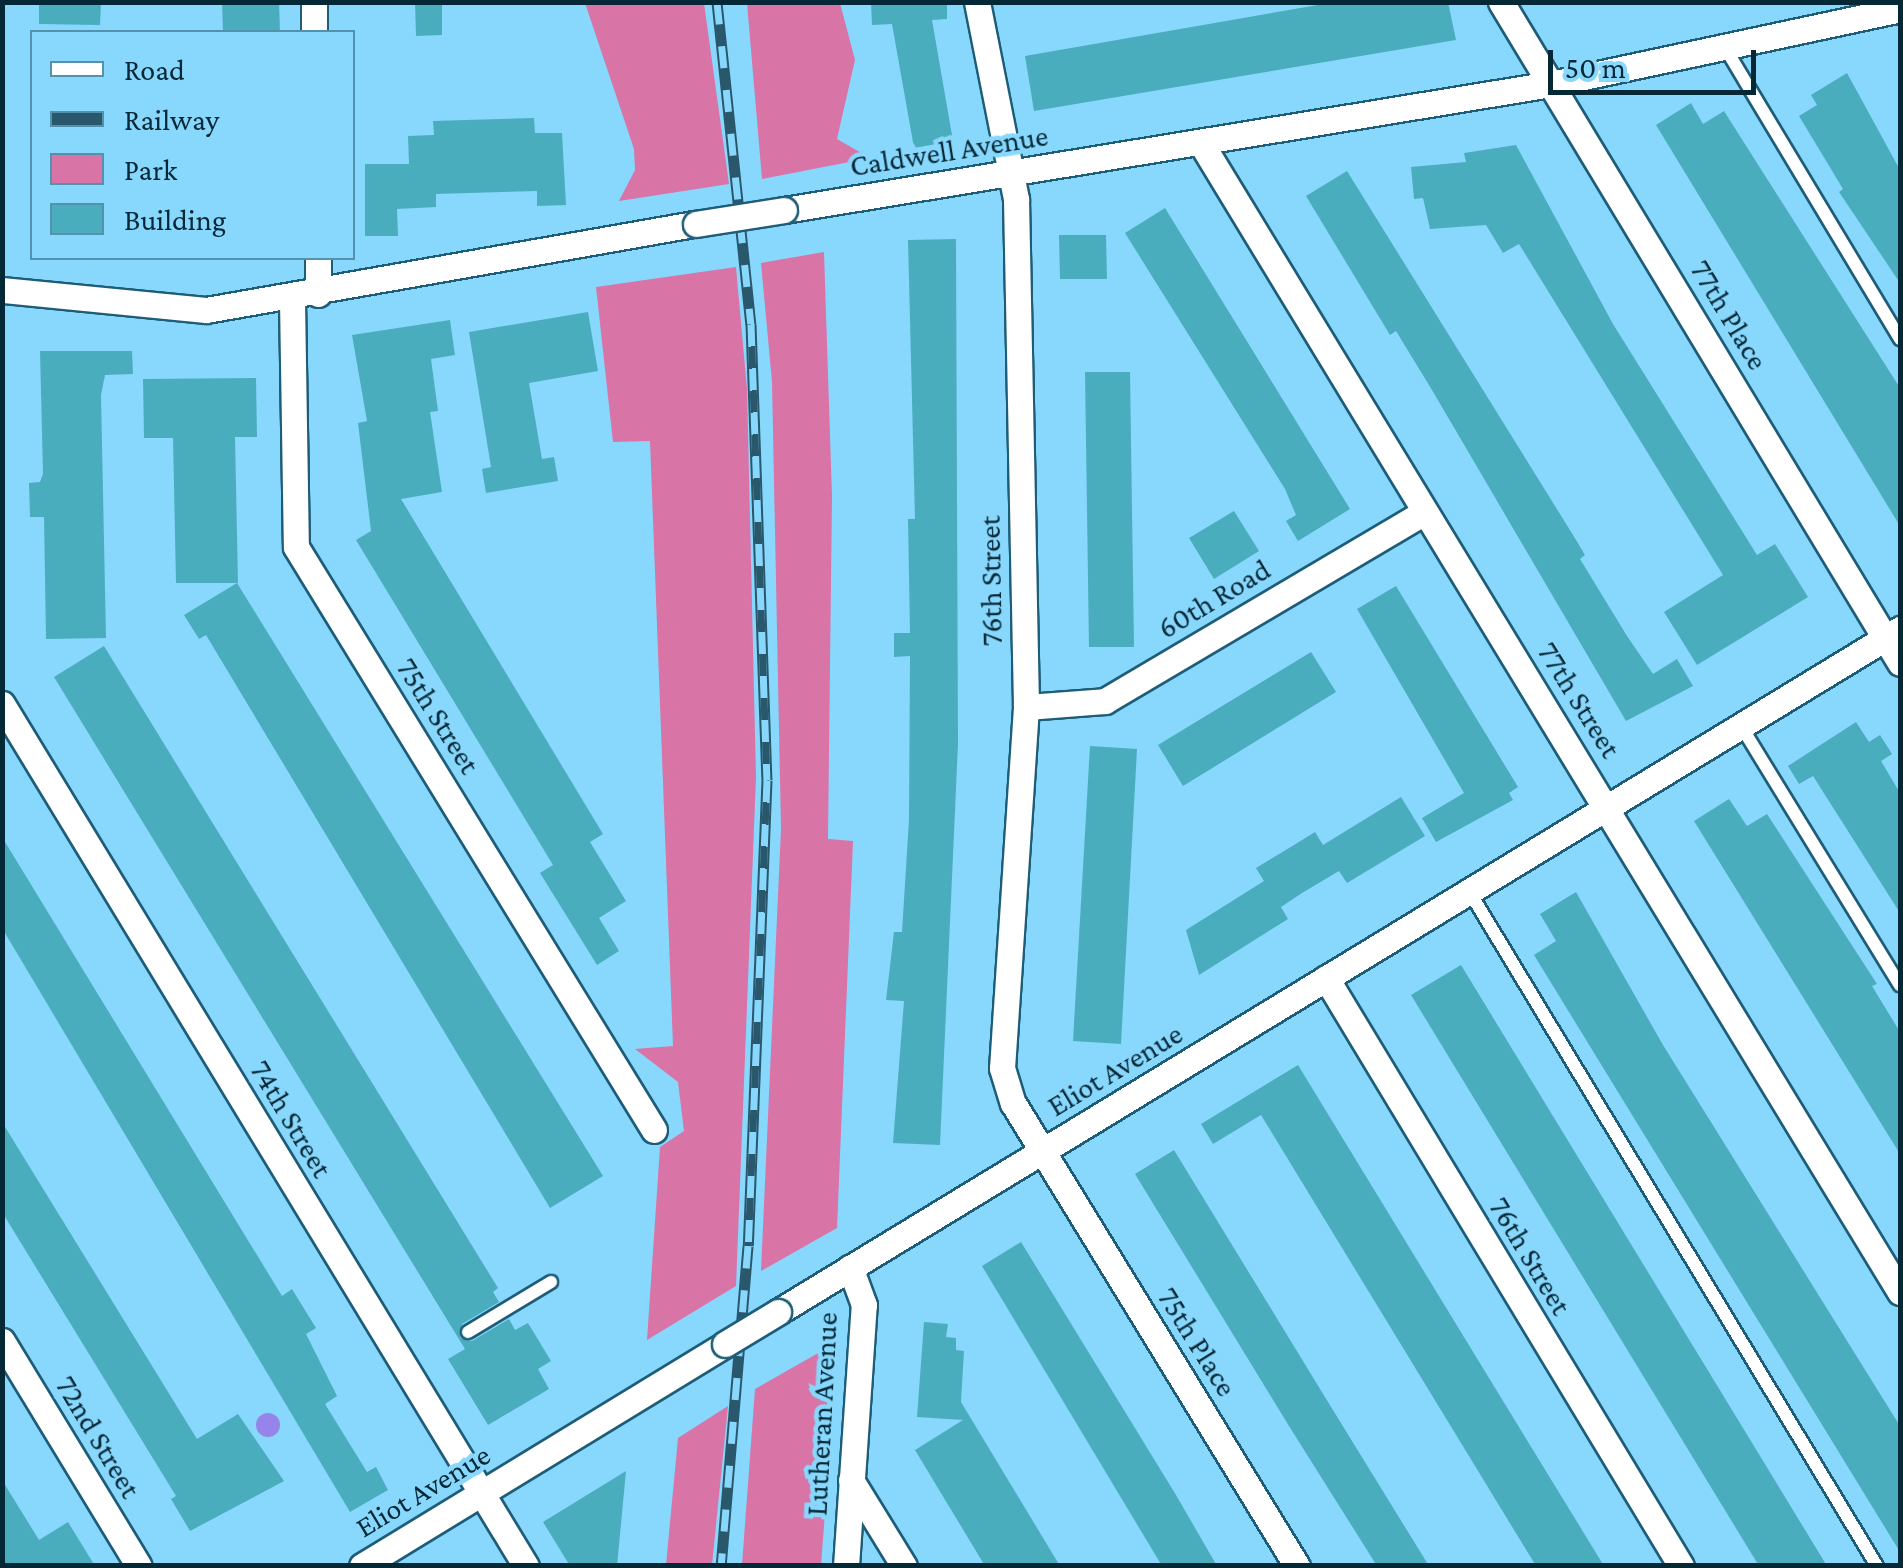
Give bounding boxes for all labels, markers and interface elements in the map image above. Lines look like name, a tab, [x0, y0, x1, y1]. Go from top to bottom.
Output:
legend	[30, 30, 355, 260]
scale bar	[1553, 30, 1760, 92]
text: 50 m	[1565, 51, 1626, 84]
text: Road	[124, 53, 185, 86]
text: Railway	[124, 103, 219, 136]
street label: Caldwell Avenue	[847, 118, 1051, 184]
text: Park	[124, 153, 177, 186]
text: Building	[124, 203, 226, 236]
street label: 77th Place	[1682, 254, 1776, 376]
street label: 76th Street	[972, 515, 1010, 647]
street label: 60th Road	[1151, 551, 1277, 647]
street label: 77th Street	[1529, 636, 1629, 764]
street label: 75th Street	[388, 652, 488, 780]
street label: Eliot Avenue	[1041, 1016, 1189, 1124]
street label: 74th Street	[242, 1054, 340, 1184]
street label: 76th Street	[1481, 1191, 1579, 1321]
street label: 75th Place	[1150, 1281, 1244, 1403]
street label: Lutheran Avenue	[799, 1311, 845, 1517]
street label: 72nd Street	[48, 1369, 148, 1505]
street label: Eliot Avenue	[349, 1437, 497, 1545]

